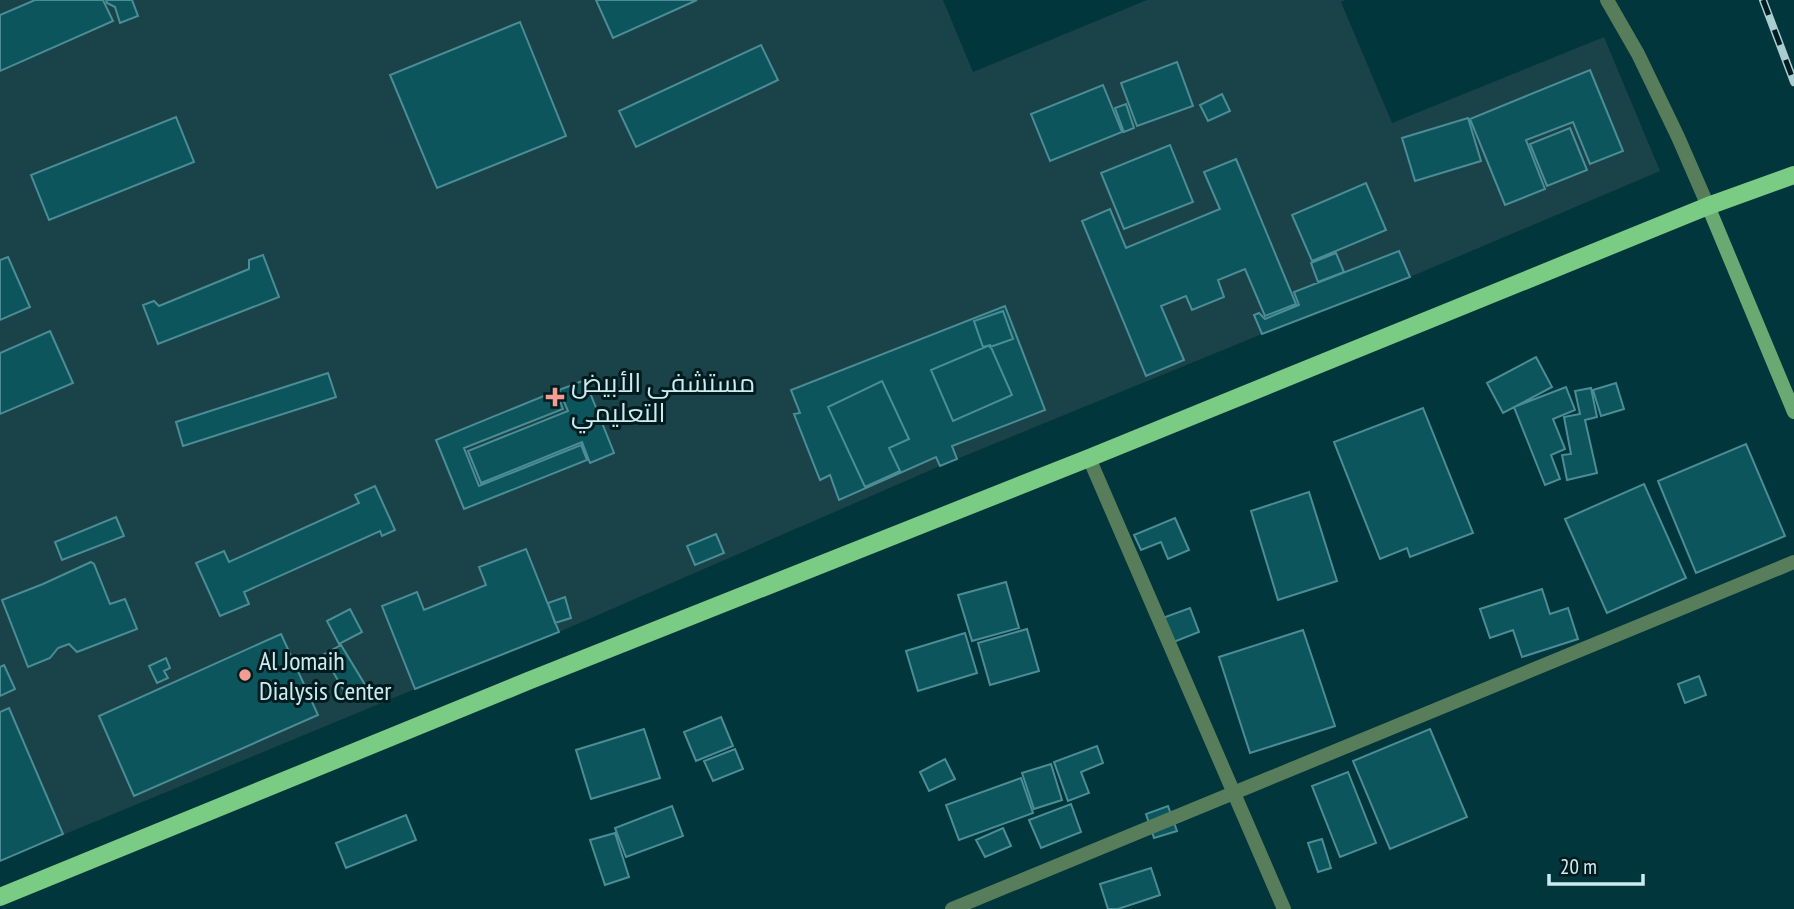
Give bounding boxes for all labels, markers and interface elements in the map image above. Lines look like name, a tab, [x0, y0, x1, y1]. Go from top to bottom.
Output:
place label: مستشفى الأبيض التعليمي	[571, 366, 755, 434]
marker: مستشفى الأبيض التعليمي	[545, 387, 565, 407]
place label: Al Jomaih Dialysis Center	[259, 644, 391, 707]
marker: Al Jomaih Dialysis Center	[237, 667, 253, 683]
scale bar	[1549, 842, 1644, 886]
text: 20 m	[1560, 853, 1597, 880]

